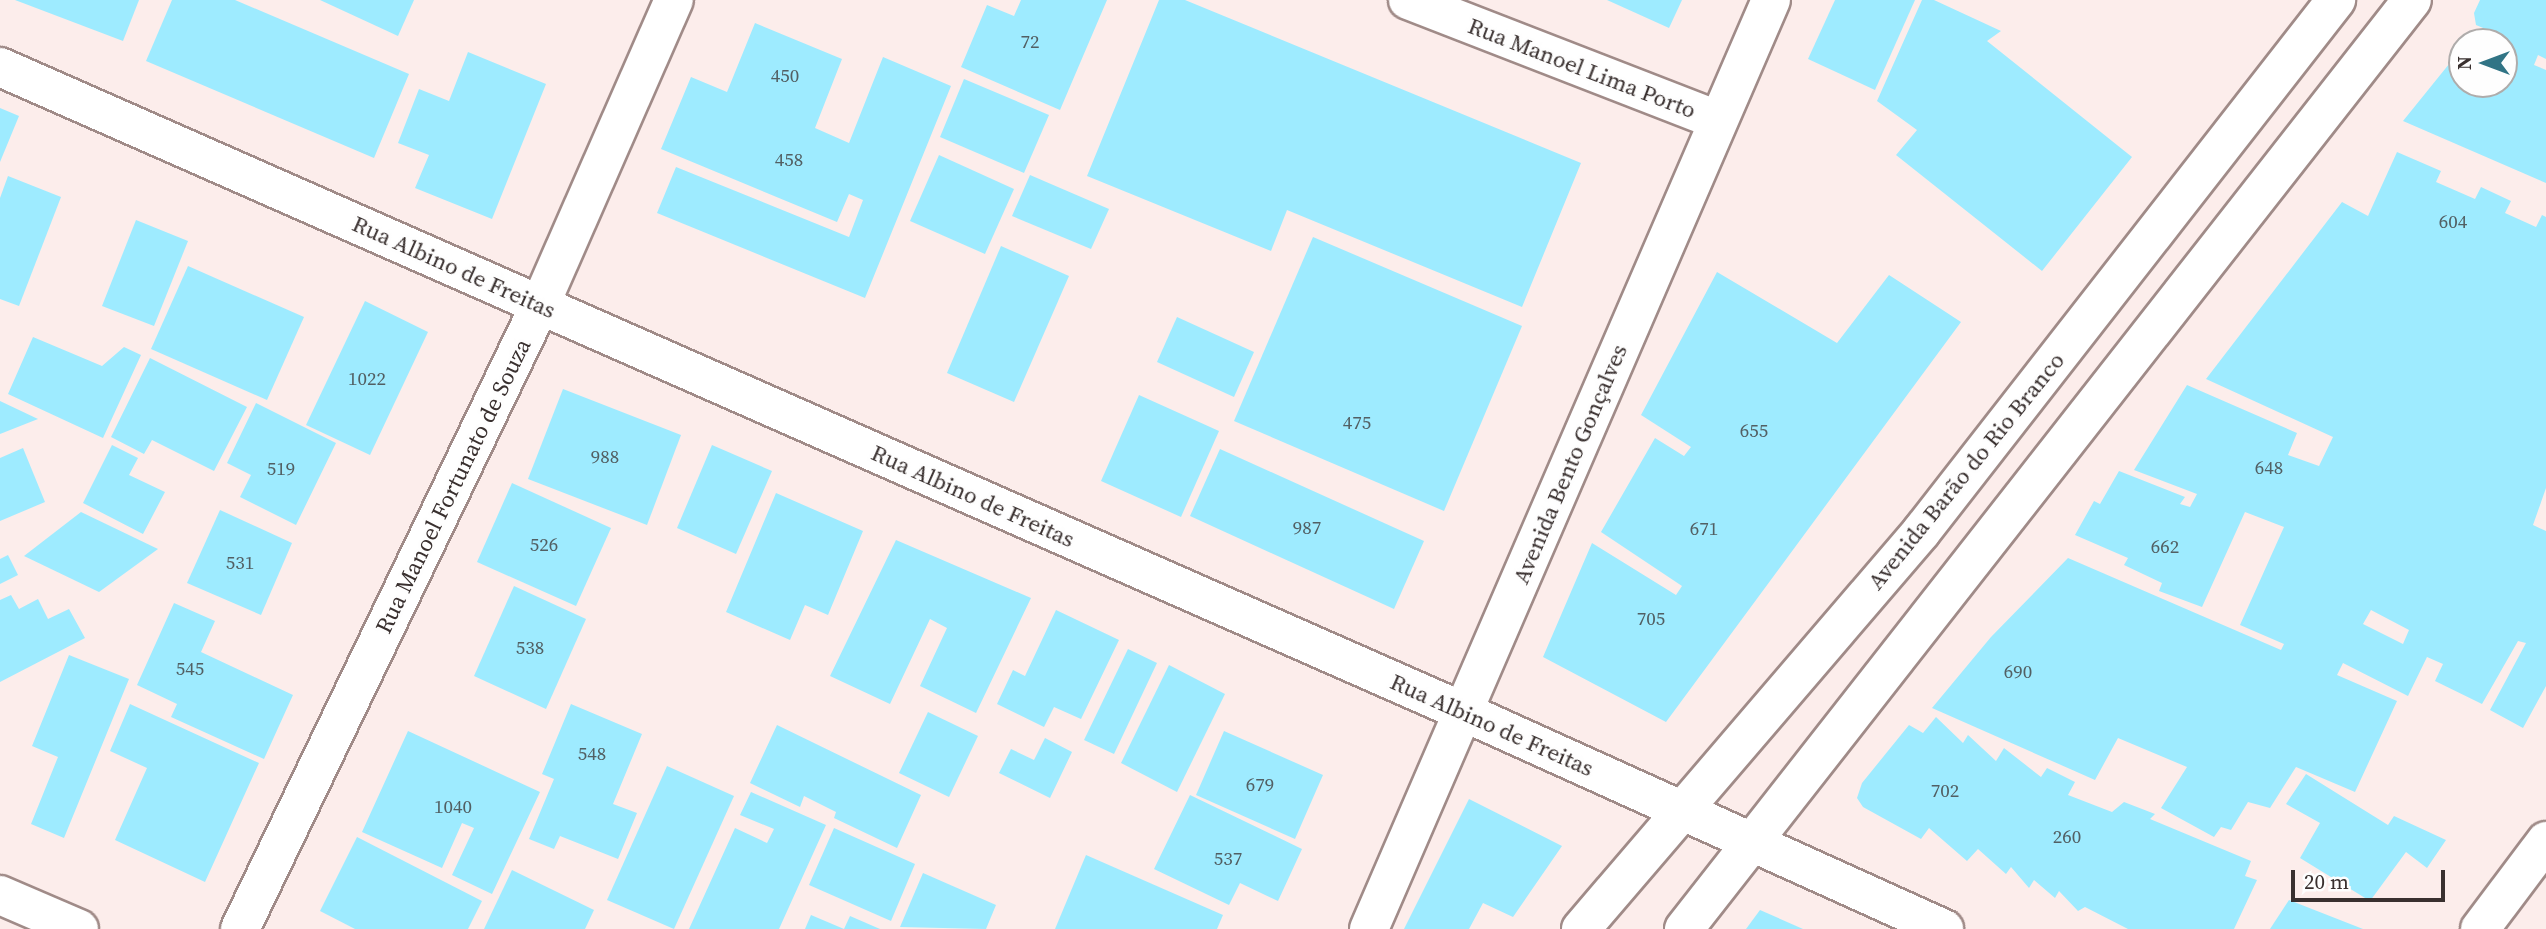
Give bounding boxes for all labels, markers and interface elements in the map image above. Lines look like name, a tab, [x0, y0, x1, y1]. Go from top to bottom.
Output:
street label: Rua Manoel Lima Porto	[1464, 12, 1700, 124]
north arrow	[2448, 28, 2518, 98]
house number: 72	[1021, 31, 1039, 53]
text: N	[2451, 56, 2477, 70]
house number: 450	[771, 65, 799, 87]
house number: 458	[775, 149, 803, 171]
street label: Rua Albino de Freitas	[348, 210, 560, 324]
house number: 604	[2439, 211, 2467, 233]
street label: Rua Manoel Fortunato de Souza	[369, 334, 537, 638]
street label: Avenida Bento Gonçalves	[1507, 340, 1633, 588]
street label: Avenida Barão do Rio Branco	[1862, 347, 2070, 595]
house number: 1022	[348, 368, 386, 390]
house number: 475	[1343, 412, 1371, 434]
house number: 655	[1740, 420, 1768, 442]
street label: Rua Albino de Freitas	[867, 439, 1079, 553]
house number: 988	[591, 446, 619, 468]
house number: 648	[2255, 457, 2283, 479]
house number: 519	[267, 458, 295, 480]
house number: 987	[1293, 517, 1321, 539]
house number: 671	[1690, 518, 1718, 540]
house number: 526	[530, 534, 558, 556]
house number: 662	[2151, 536, 2179, 558]
house number: 531	[226, 552, 254, 574]
house number: 705	[1637, 608, 1665, 630]
house number: 538	[516, 637, 544, 659]
house number: 545	[176, 658, 204, 680]
house number: 690	[2004, 661, 2032, 683]
street label: Rua Albino de Freitas	[1386, 668, 1598, 782]
house number: 548	[578, 743, 606, 765]
house number: 679	[1246, 774, 1274, 796]
house number: 702	[1931, 780, 1959, 802]
house number: 1040	[434, 796, 472, 818]
house number: 260	[2053, 826, 2081, 848]
house number: 537	[1214, 848, 1242, 870]
scale bar	[2294, 856, 2448, 900]
text: 20 m	[2304, 867, 2349, 896]

